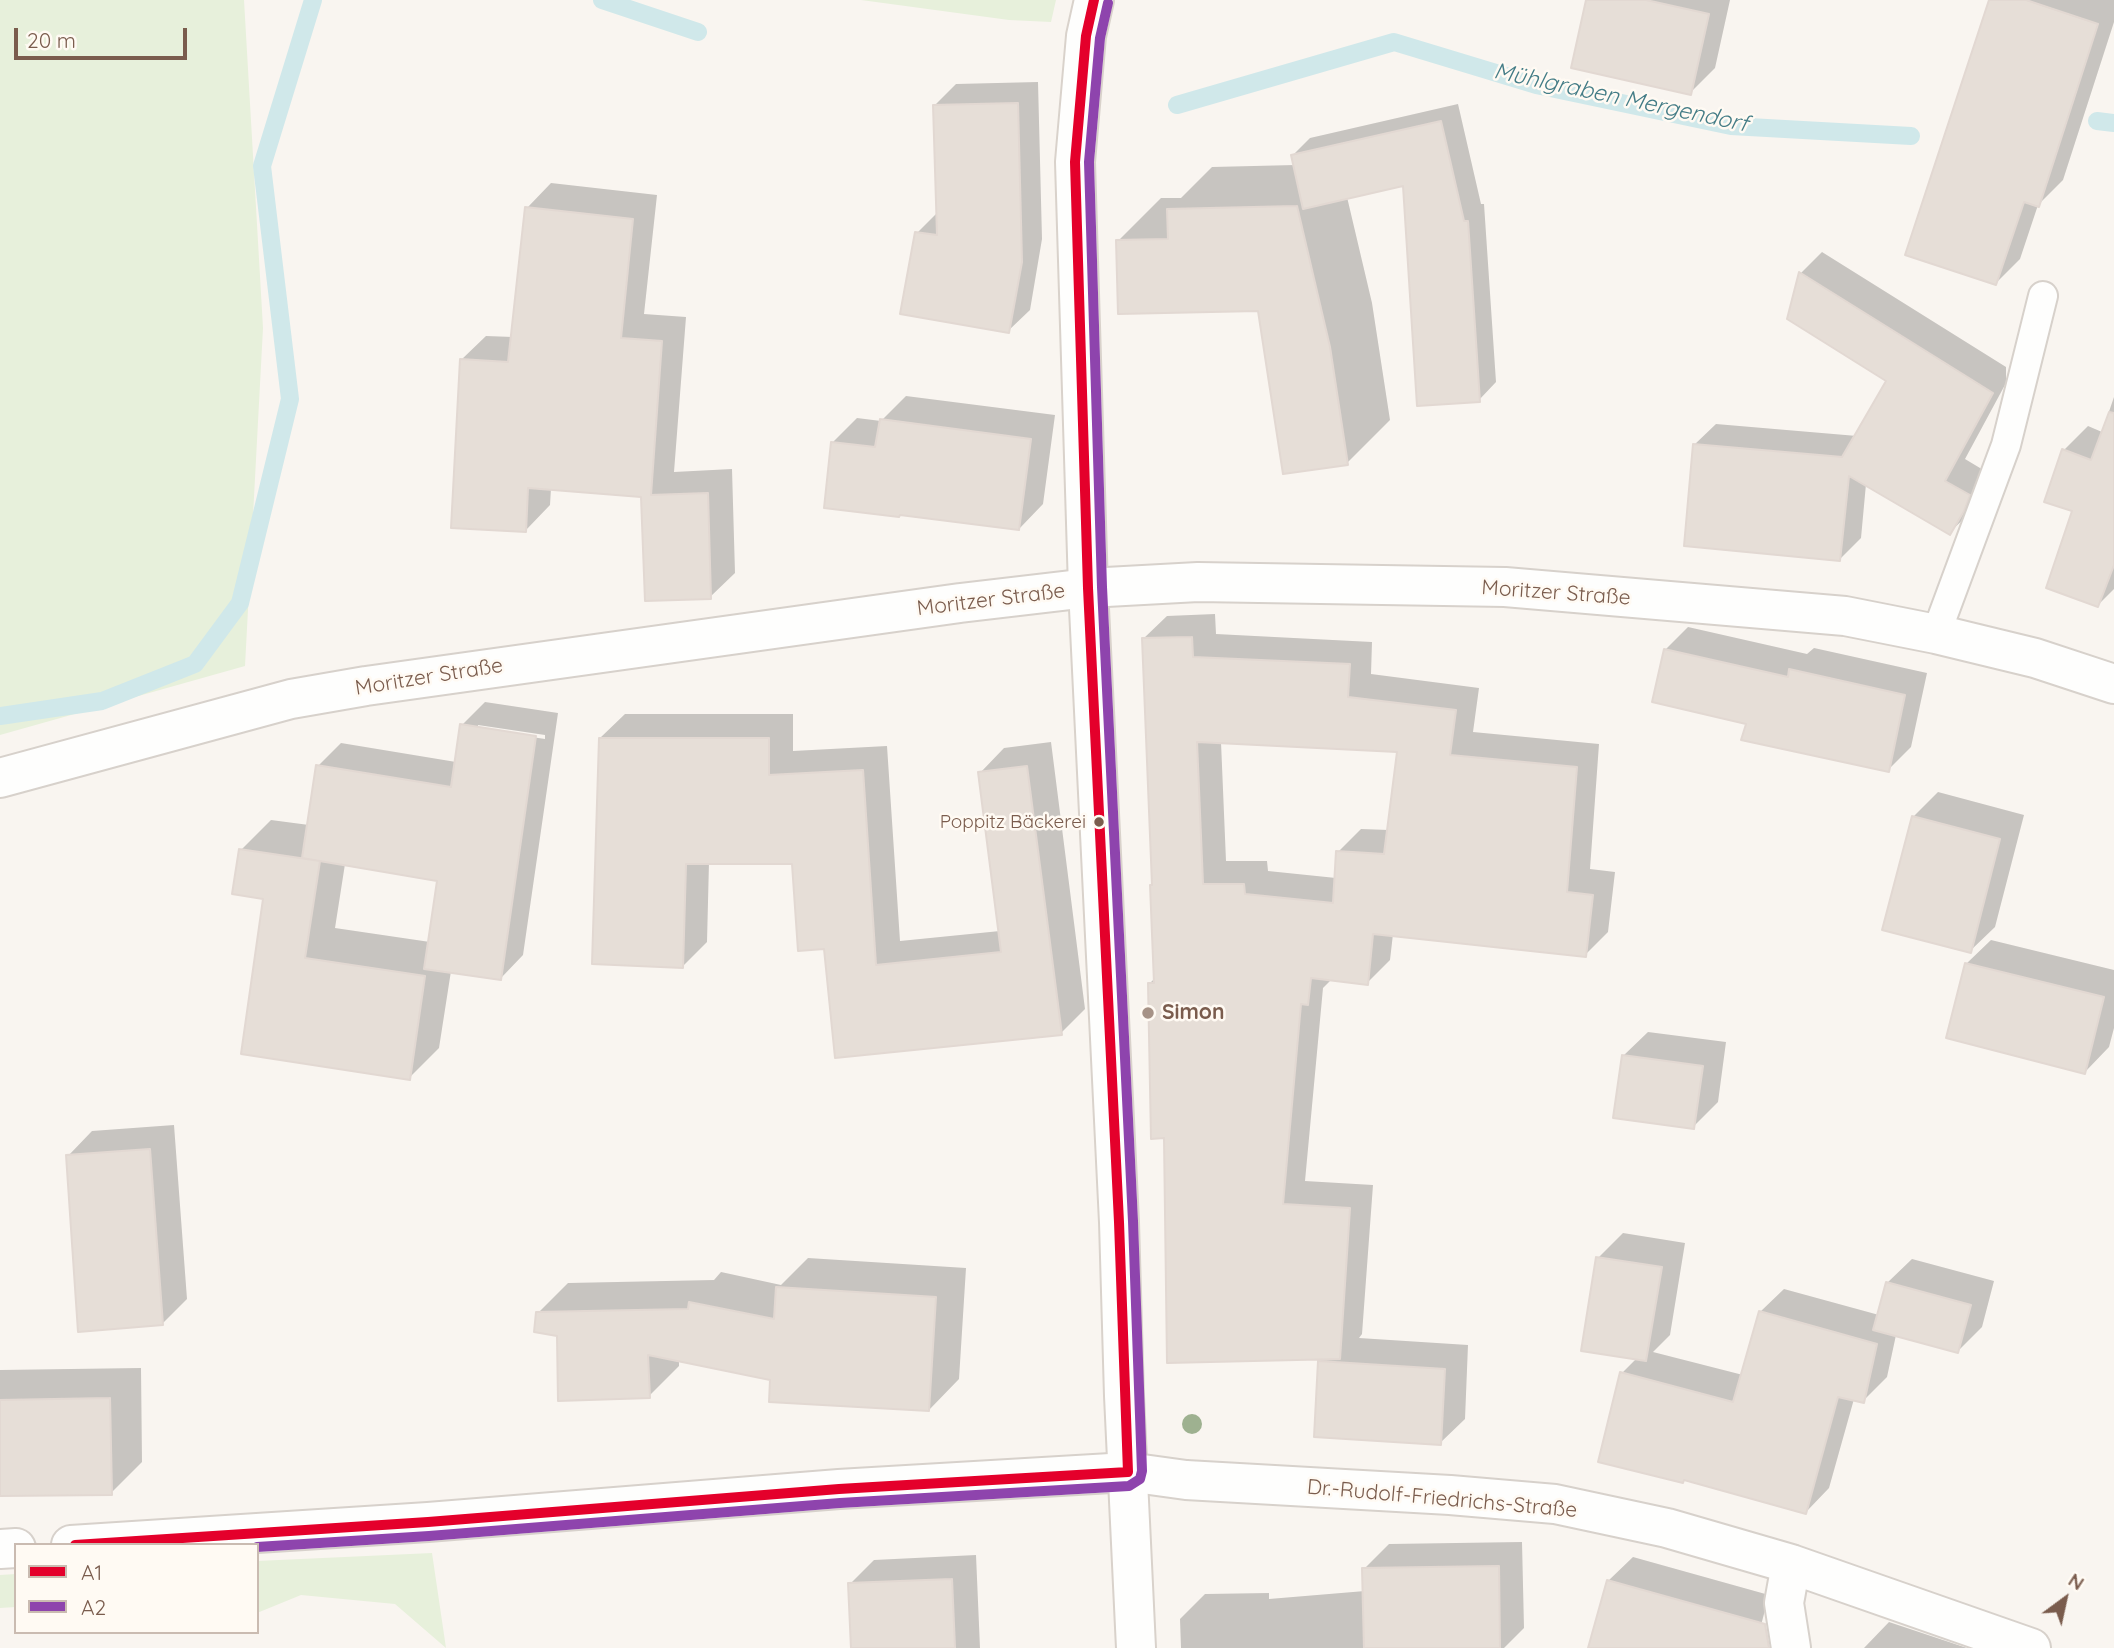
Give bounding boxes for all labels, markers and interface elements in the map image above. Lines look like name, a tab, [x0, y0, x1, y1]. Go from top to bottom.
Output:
scale bar	[18, 14, 191, 58]
text: 20 m	[27, 27, 76, 53]
water label: Mühlgraben Mergendorf	[1491, 58, 1751, 138]
street label: Moritzer Straße	[1481, 575, 1631, 611]
street label: Moritzer Straße	[915, 578, 1067, 622]
street label: Moritzer Straße	[353, 653, 505, 701]
place label: Poppitz Bäckerei	[940, 811, 1086, 833]
marker: Poppitz Bäckerei	[1092, 815, 1106, 829]
place label: Simon	[1162, 1000, 1224, 1026]
marker: Simon	[1140, 1005, 1156, 1021]
street label: Dr.-Rudolf-Friedrichs-Straße	[1306, 1475, 1578, 1523]
legend	[14, 1543, 259, 1634]
text: A1	[81, 1559, 102, 1585]
north arrow	[2030, 1564, 2100, 1634]
text: N	[2064, 1568, 2089, 1595]
text: A2	[81, 1594, 106, 1620]

